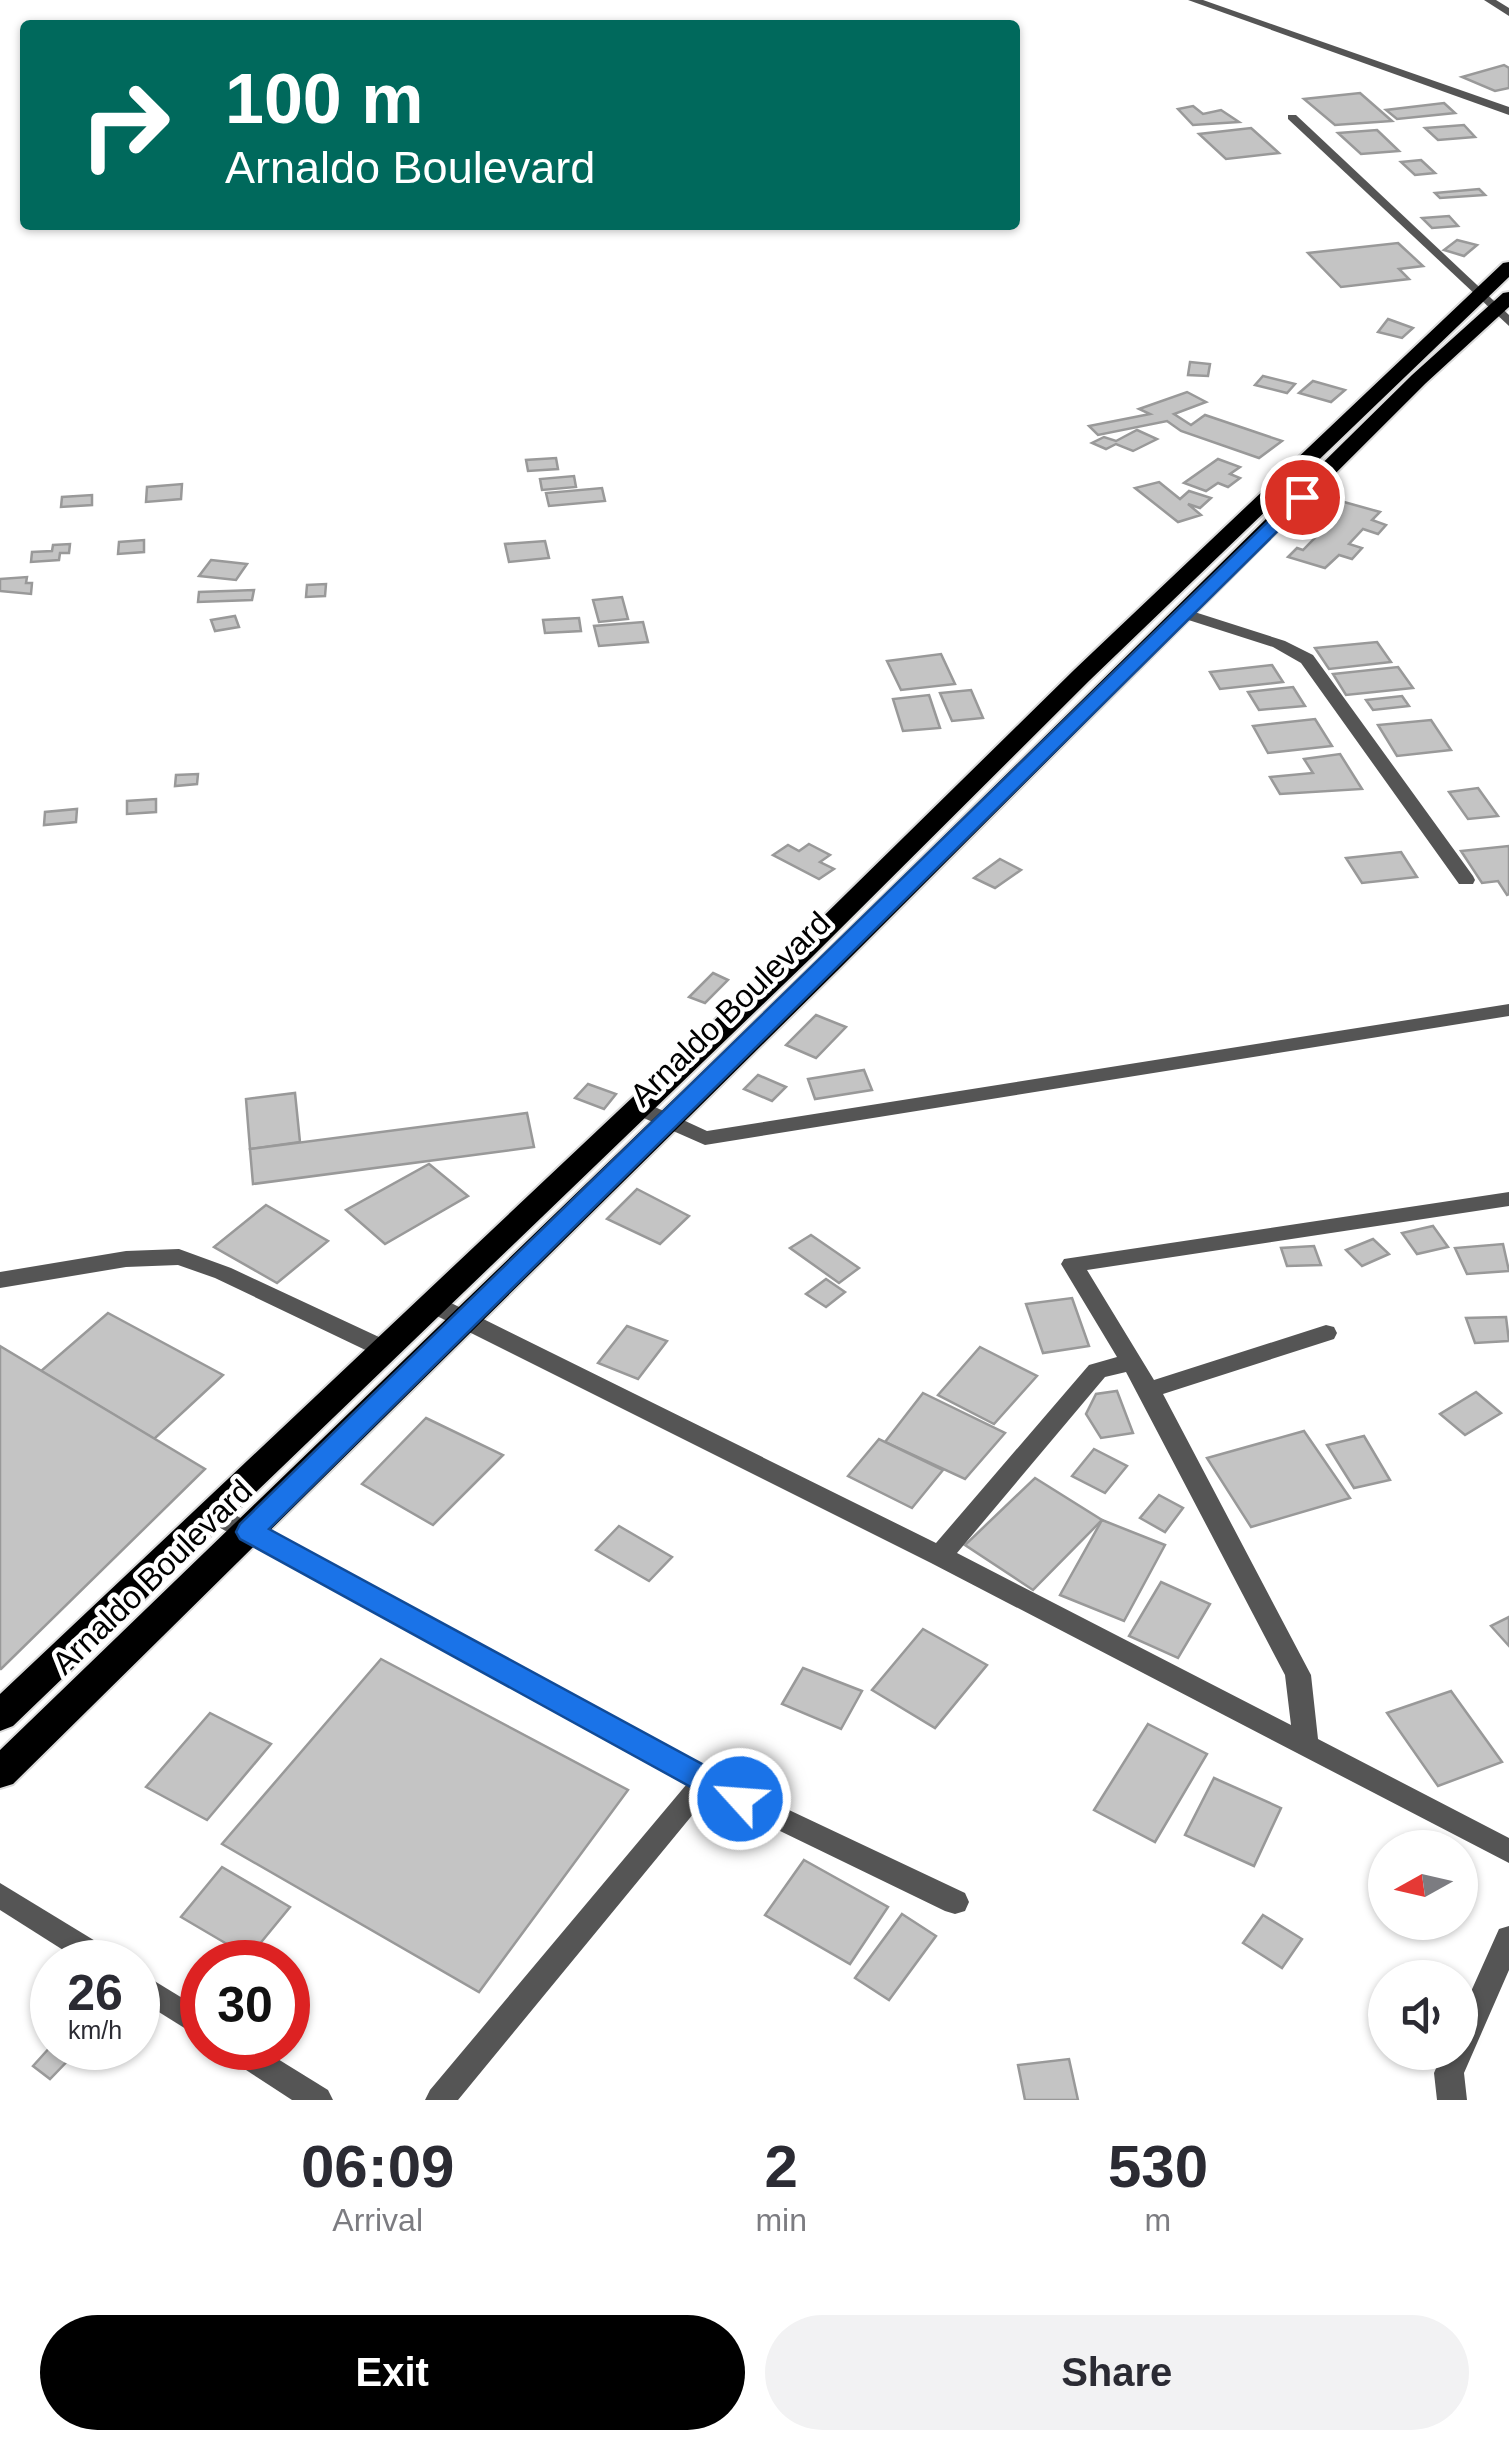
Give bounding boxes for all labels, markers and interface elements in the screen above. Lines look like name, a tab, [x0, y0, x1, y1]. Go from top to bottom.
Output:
icon: right	[60, 60, 190, 190]
text: 100 m	[225, 60, 423, 138]
text: Arnaldo Boulevard	[225, 142, 595, 193]
pin	[1260, 455, 1345, 540]
icon: arrive	[1275, 470, 1330, 525]
street label: Arnaldo Boulevard	[623, 905, 837, 1113]
street label: Arnaldo Boulevard	[45, 1473, 259, 1681]
position arrow	[688, 1747, 792, 1851]
north arrow	[1368, 1830, 1478, 1940]
map controls	[1368, 1830, 1478, 2070]
speed limit sign: 30	[180, 1940, 310, 2070]
button: sound	[1368, 1960, 1478, 2070]
text: 26	[67, 1965, 123, 2021]
text: km/h	[68, 2016, 122, 2044]
text: 06:09	[301, 2133, 454, 2200]
text: 2	[764, 2133, 798, 2200]
text: 530	[1108, 2133, 1208, 2200]
text: Arrival	[332, 2202, 423, 2238]
text: min	[755, 2202, 807, 2238]
text: m	[1145, 2202, 1171, 2238]
button: Exit	[40, 2315, 745, 2430]
button: Share	[765, 2315, 1469, 2430]

